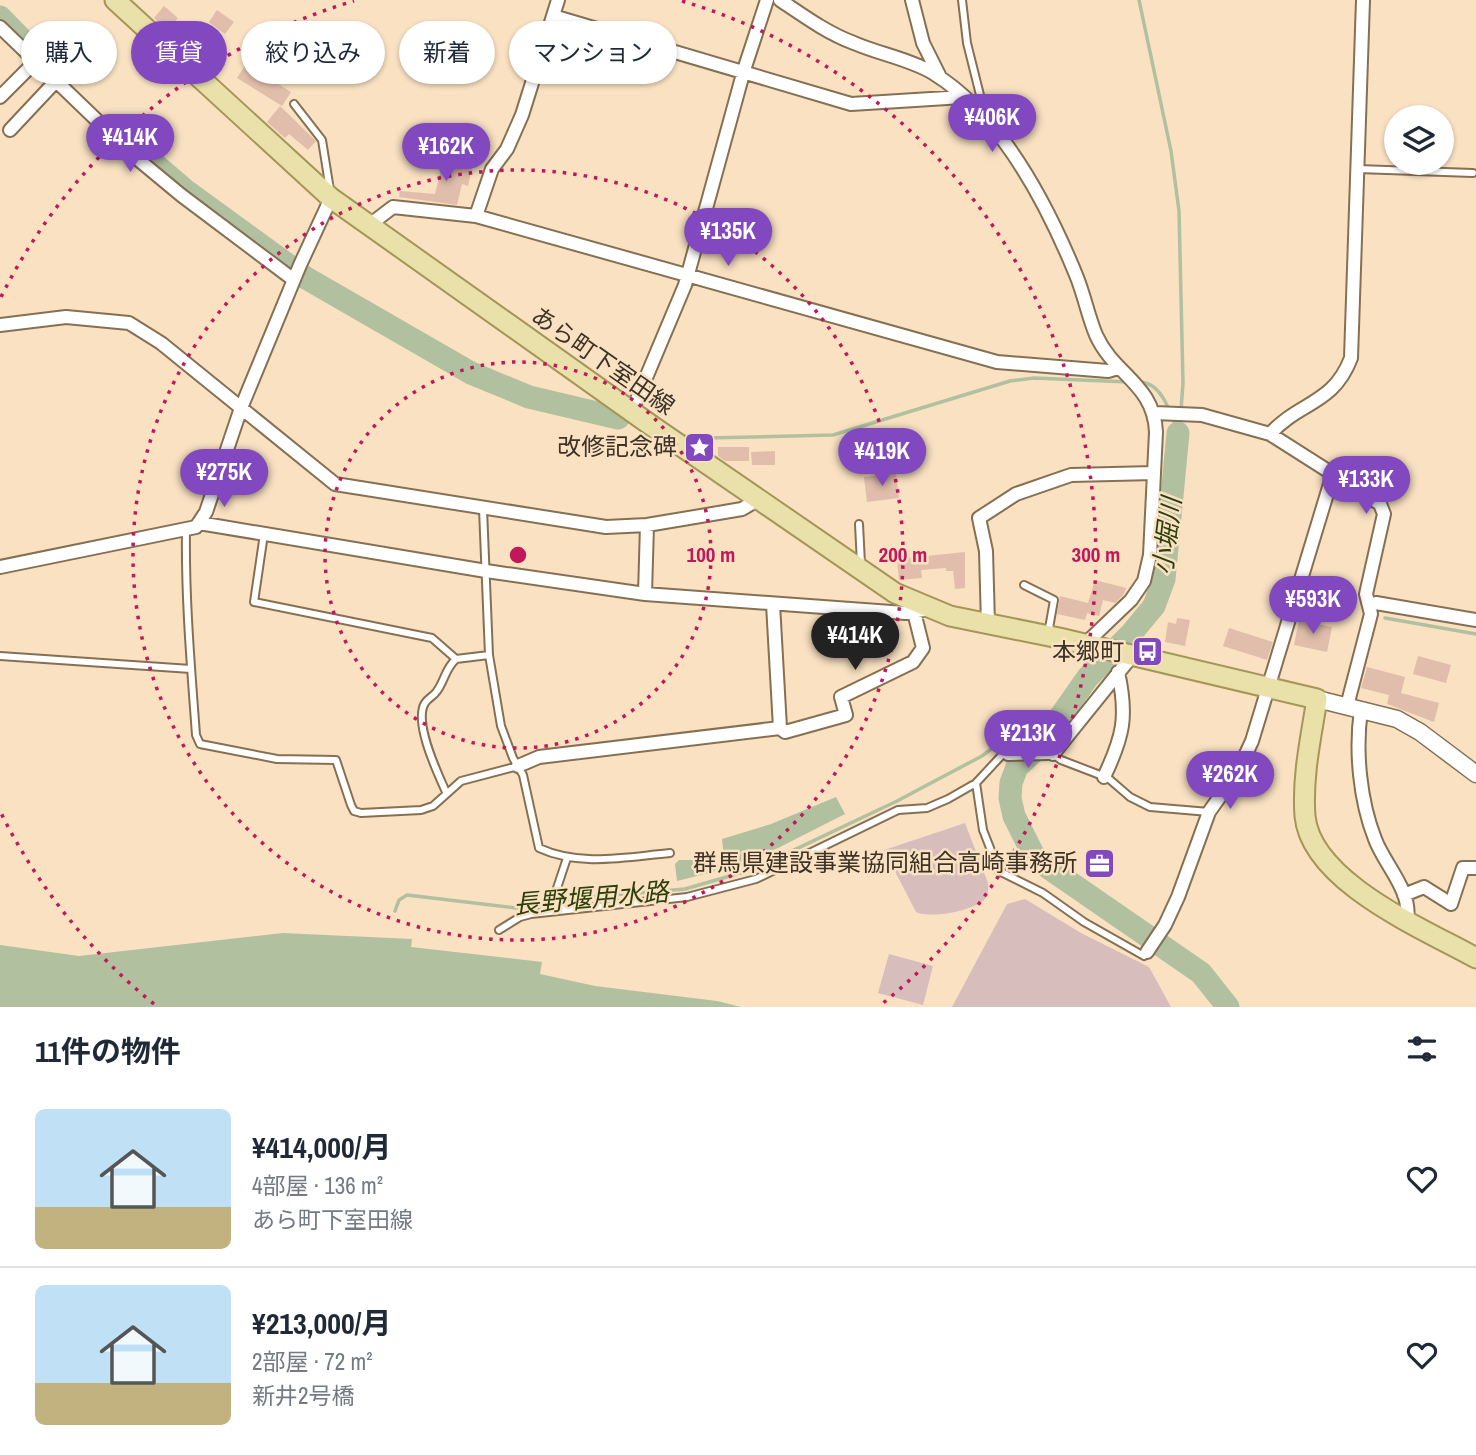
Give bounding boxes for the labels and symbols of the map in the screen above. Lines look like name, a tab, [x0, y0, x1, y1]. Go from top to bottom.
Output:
pin: ¥406K	[943, 94, 1041, 154]
pin: ¥414K	[81, 114, 179, 174]
pin: ¥162K	[397, 124, 495, 183]
pin: ¥135K	[679, 208, 777, 268]
street label: あら町下室田線	[526, 299, 682, 421]
pin: ¥419K	[833, 428, 931, 488]
place label: 改修記念碑	[557, 430, 677, 462]
place icon: 改修記念碑	[683, 430, 717, 464]
pin: ¥275K	[175, 449, 273, 509]
pin: ¥133K	[1317, 456, 1415, 516]
water label: 小堀川	[1144, 492, 1189, 577]
text: 100 m	[687, 540, 735, 569]
text: 200 m	[879, 540, 927, 569]
text: 300 m	[1072, 540, 1120, 569]
centre of rings	[506, 543, 530, 567]
pin: ¥593K	[1264, 576, 1362, 636]
pin: ¥414K	[806, 612, 904, 672]
place label: 本郷町	[1052, 635, 1124, 667]
bus stop icon: 本郷町	[1130, 635, 1164, 669]
pin: ¥213K	[979, 710, 1077, 770]
pin: ¥262K	[1181, 752, 1279, 811]
place label: 群馬県建設事業協同組合高崎事務所	[693, 846, 1077, 878]
office icon: 群馬県建設事業協同組合高崎事務所	[1083, 846, 1117, 880]
water label: 長野堰用水路	[512, 873, 672, 922]

